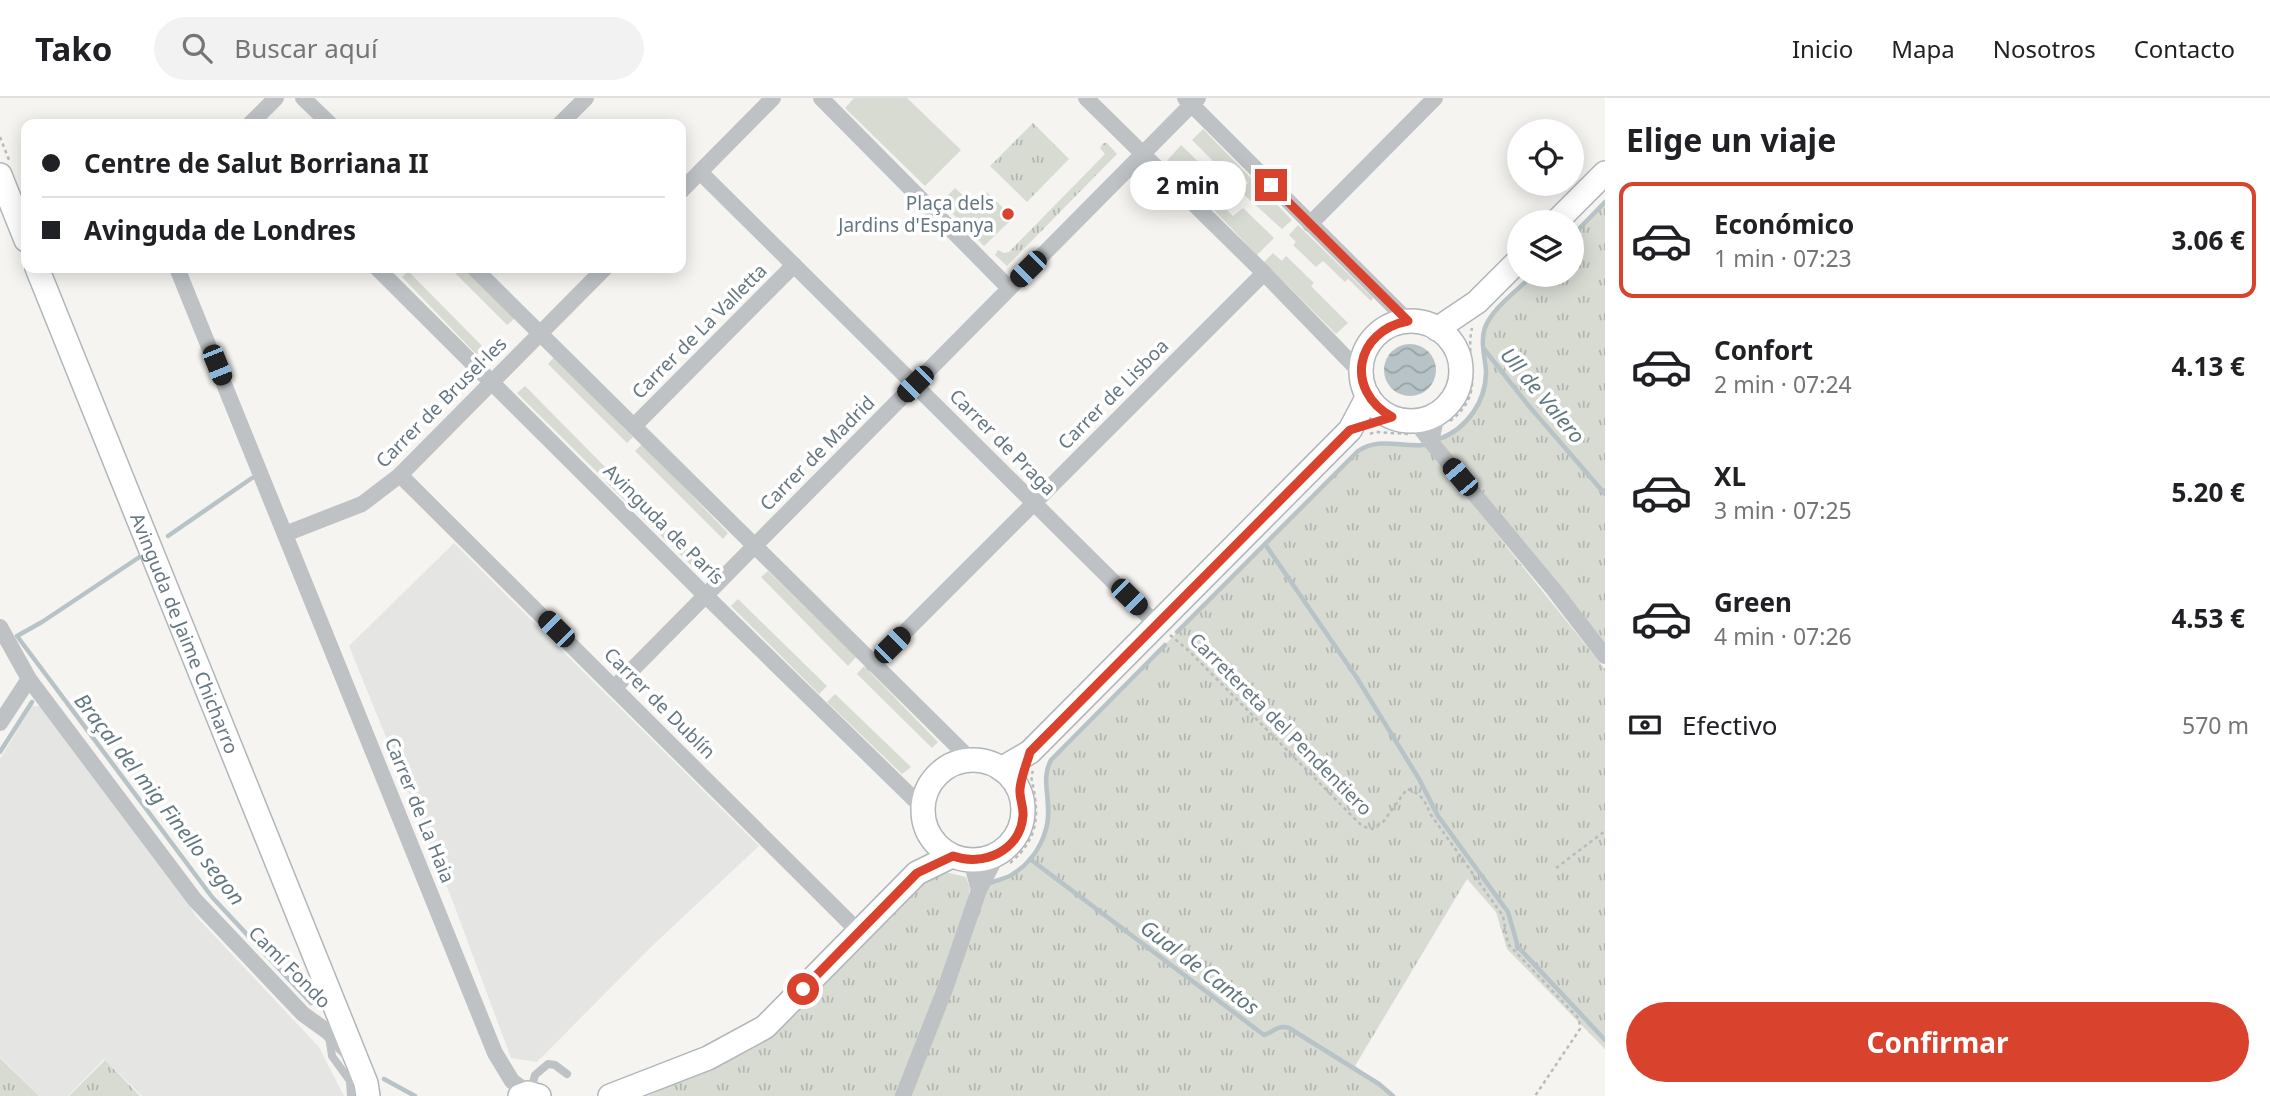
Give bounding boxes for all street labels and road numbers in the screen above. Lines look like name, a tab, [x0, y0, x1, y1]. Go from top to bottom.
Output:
street label: Carrer de La Valletta	[626, 258, 772, 404]
street label: Carrer de Brusel·les	[370, 331, 512, 473]
street label: Carrer de Lisboa	[1052, 333, 1174, 455]
street label: Carrer de Praga	[944, 383, 1062, 501]
street label: Carrer de Madrid	[754, 390, 880, 516]
street label: Avinguda de París	[598, 458, 730, 590]
street label: Avinguda de Jaime Chicharro	[124, 509, 245, 758]
street label: Carretereta del Pendentiero	[1184, 627, 1378, 821]
street label: Carrer de Dublín	[599, 642, 721, 764]
street label: Carrer de La Haia	[379, 733, 461, 887]
street label: Camí Fondo	[243, 920, 337, 1014]

